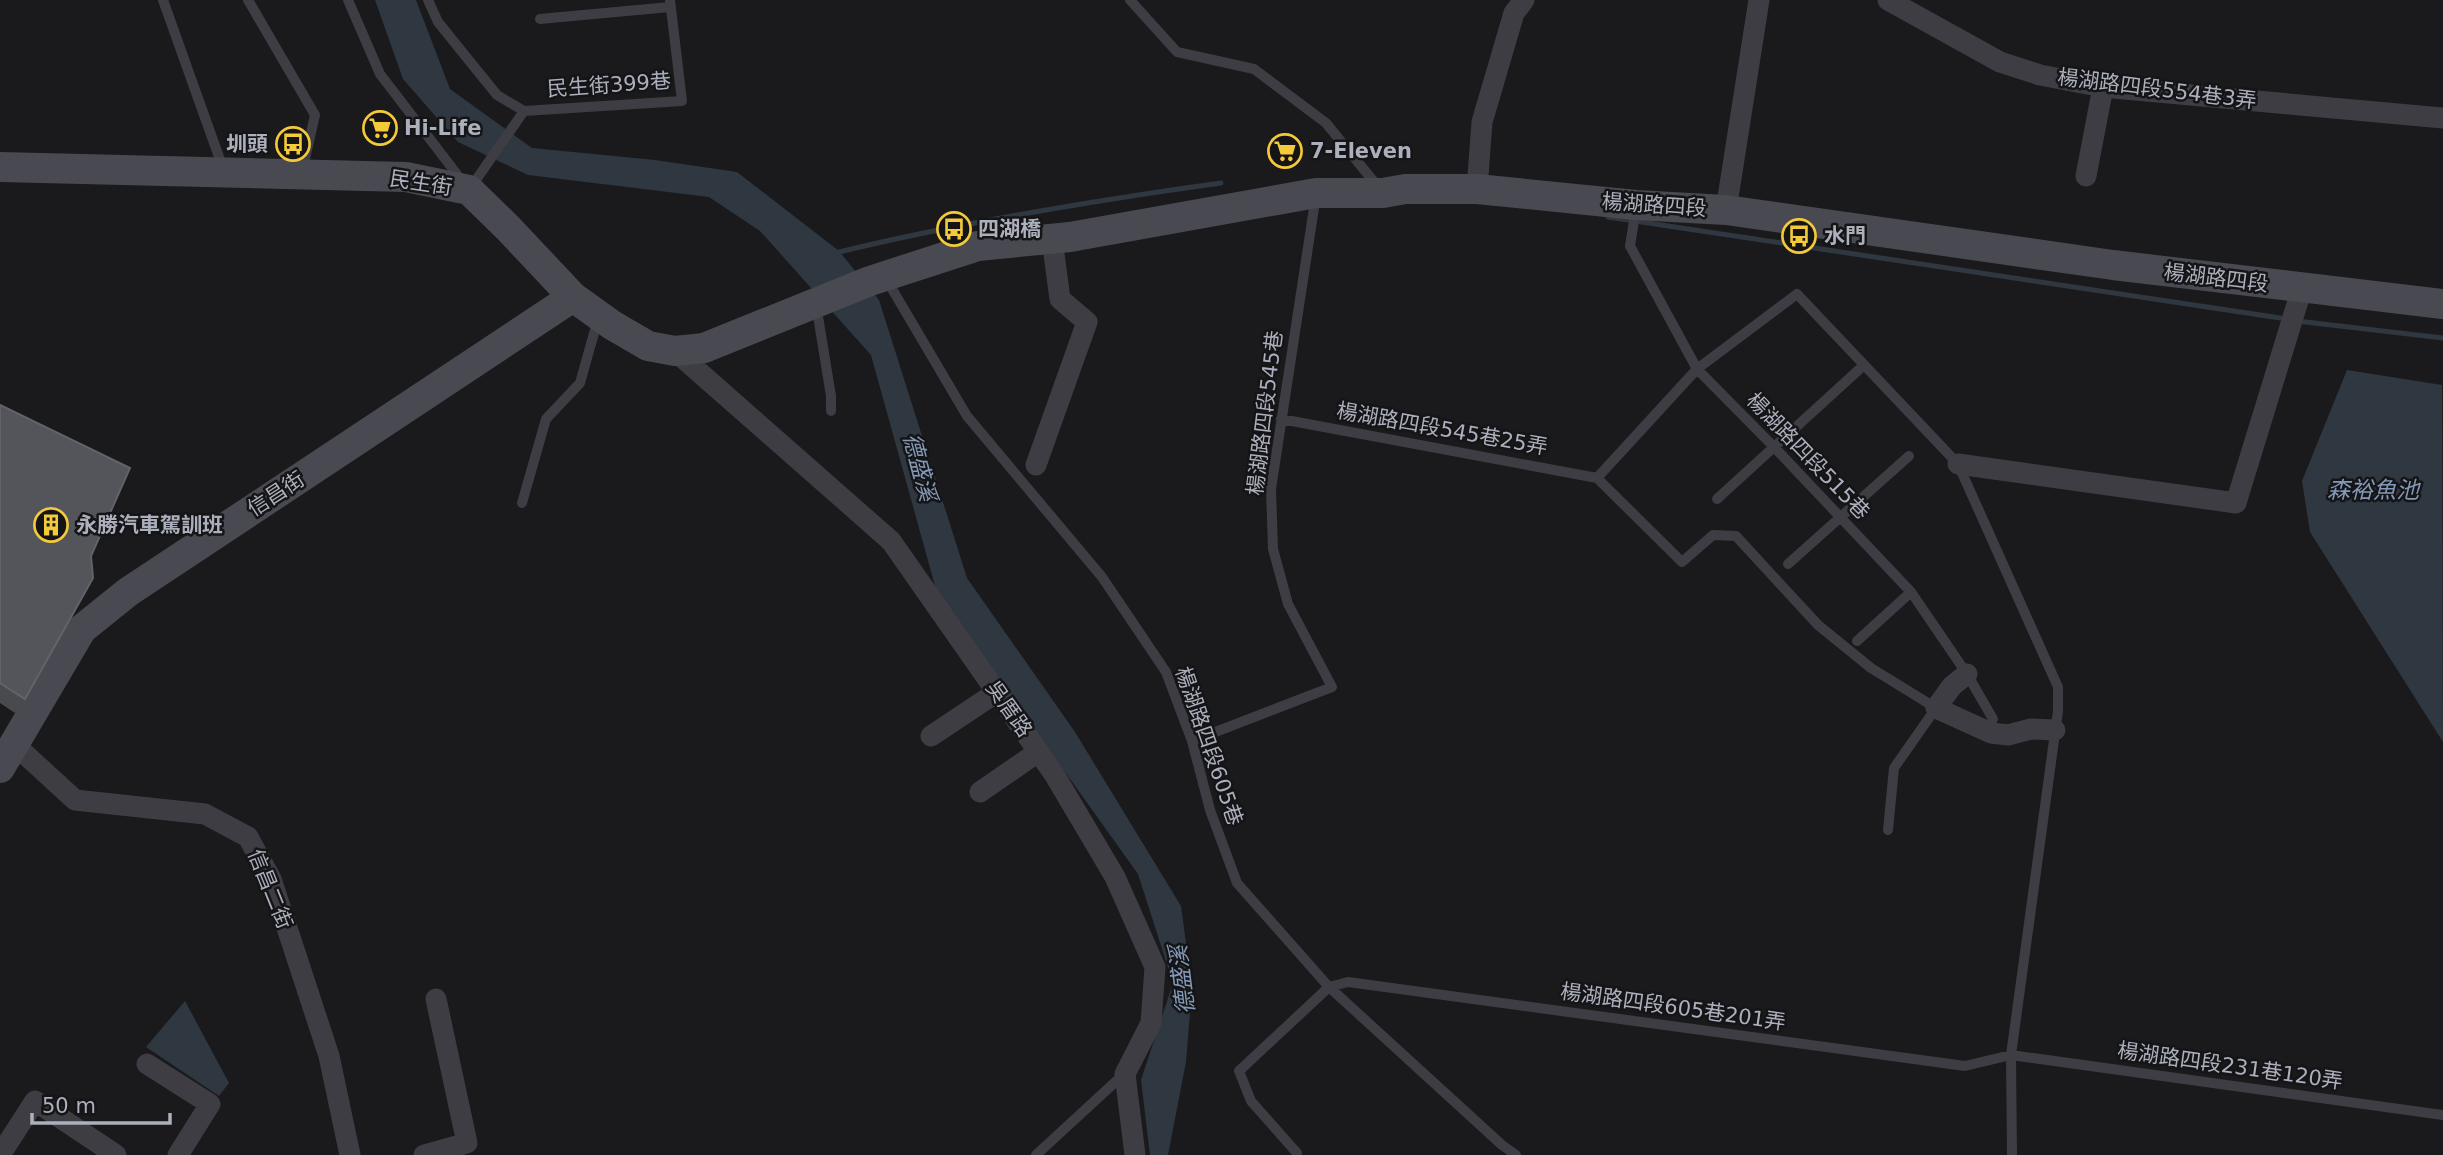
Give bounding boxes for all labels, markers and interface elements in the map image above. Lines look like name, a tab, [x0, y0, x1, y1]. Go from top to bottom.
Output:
street label: 楊湖路四段554巷3弄	[2056, 65, 2258, 113]
street label: 民生街399巷	[546, 69, 672, 101]
supermarket icon: Hi-Life	[361, 109, 399, 147]
place label: Hi-Life	[404, 116, 481, 140]
bus stop icon: 圳頭	[274, 125, 312, 163]
place label: 圳頭	[226, 132, 268, 156]
supermarket icon: 7-Eleven	[1266, 132, 1304, 170]
place label: 7-Eleven	[1310, 139, 1412, 163]
street label: 民生街	[388, 166, 454, 200]
street label: 楊湖路四段	[1601, 189, 1707, 221]
bus stop icon: 四湖橋	[935, 210, 973, 248]
place label: 四湖橋	[978, 217, 1041, 241]
bus stop icon: 水門	[1780, 217, 1818, 255]
place label: 水門	[1824, 224, 1866, 248]
street label: 楊湖路四段	[2162, 260, 2270, 296]
street label: 楊湖路四段545巷	[1243, 329, 1287, 497]
street label: 楊湖路四段515巷	[1742, 388, 1874, 524]
street label: 楊湖路四段545巷25弄	[1335, 399, 1549, 459]
water label: 德盛溪	[899, 430, 942, 507]
street label: 信昌街	[243, 467, 309, 521]
water label: 森裕魚池	[2327, 477, 2421, 503]
building icon: 永勝汽車駕訓班	[32, 506, 70, 544]
place label: 永勝汽車駕訓班	[76, 513, 223, 537]
street label: 楊湖路四段605巷	[1171, 664, 1247, 828]
street label: 吳厝路	[981, 676, 1037, 742]
street label: 信昌二街	[243, 846, 297, 932]
water label: 德盛溪	[1165, 941, 1199, 1016]
street label: 楊湖路四段605巷201弄	[1559, 979, 1787, 1035]
street label: 楊湖路四段231巷120弄	[2116, 1038, 2344, 1094]
scale bar	[32, 1082, 170, 1126]
text: 50 m	[42, 1094, 96, 1118]

